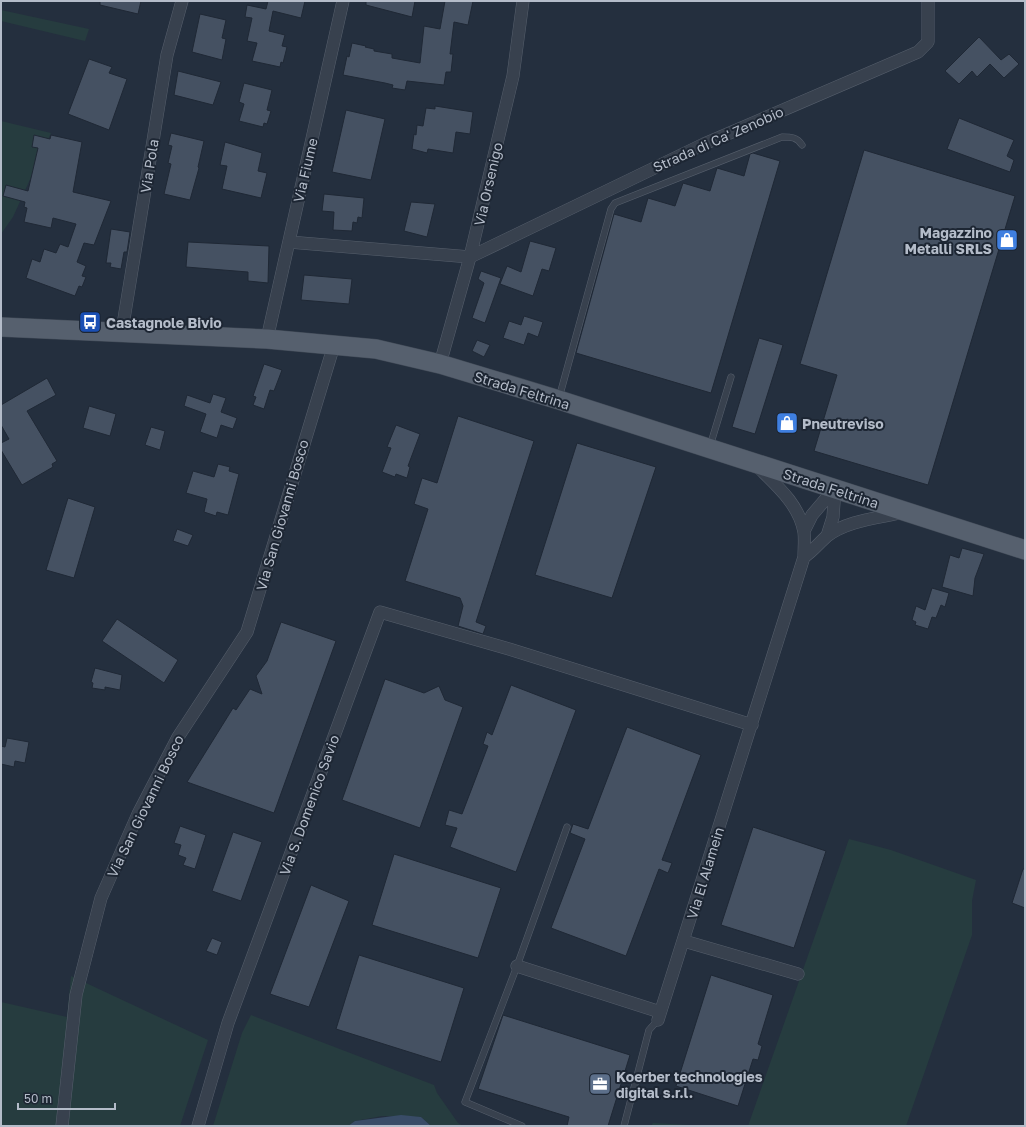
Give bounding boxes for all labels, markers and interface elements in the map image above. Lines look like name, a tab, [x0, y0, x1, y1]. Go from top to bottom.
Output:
street label: Strada di Ca' Zenobio	[650, 103, 786, 175]
street label: Via Fiume	[289, 136, 321, 204]
street label: Via Pola	[136, 138, 162, 194]
street label: Via Orsenigo	[470, 141, 506, 227]
place label: Magazzino Metalli SRLS	[904, 224, 992, 257]
shop icon: Magazzino Metalli SRLS	[994, 227, 1020, 253]
bus stop icon: Castagnole Bivio	[77, 309, 103, 335]
place label: Castagnole Bivio	[106, 314, 222, 331]
street label: Strada Feltrina	[472, 367, 572, 413]
shop icon: Pneutreviso	[774, 410, 800, 436]
place label: Pneutreviso	[802, 415, 884, 432]
street label: Via San Giovanni Bosco	[252, 438, 312, 592]
street label: Strada Feltrina	[781, 465, 881, 511]
street label: Via San Giovanni Bosco	[103, 732, 187, 880]
street label: Via S. Domenico Savio	[276, 732, 342, 878]
street label: Via El Alamein	[683, 825, 727, 921]
place label: Koerber technologies digital s.r.l.	[616, 1068, 763, 1101]
office icon: Koerber technologies digital s.r.l.	[587, 1071, 613, 1097]
scale bar	[18, 1085, 115, 1111]
text: 50 m	[24, 1091, 52, 1106]

